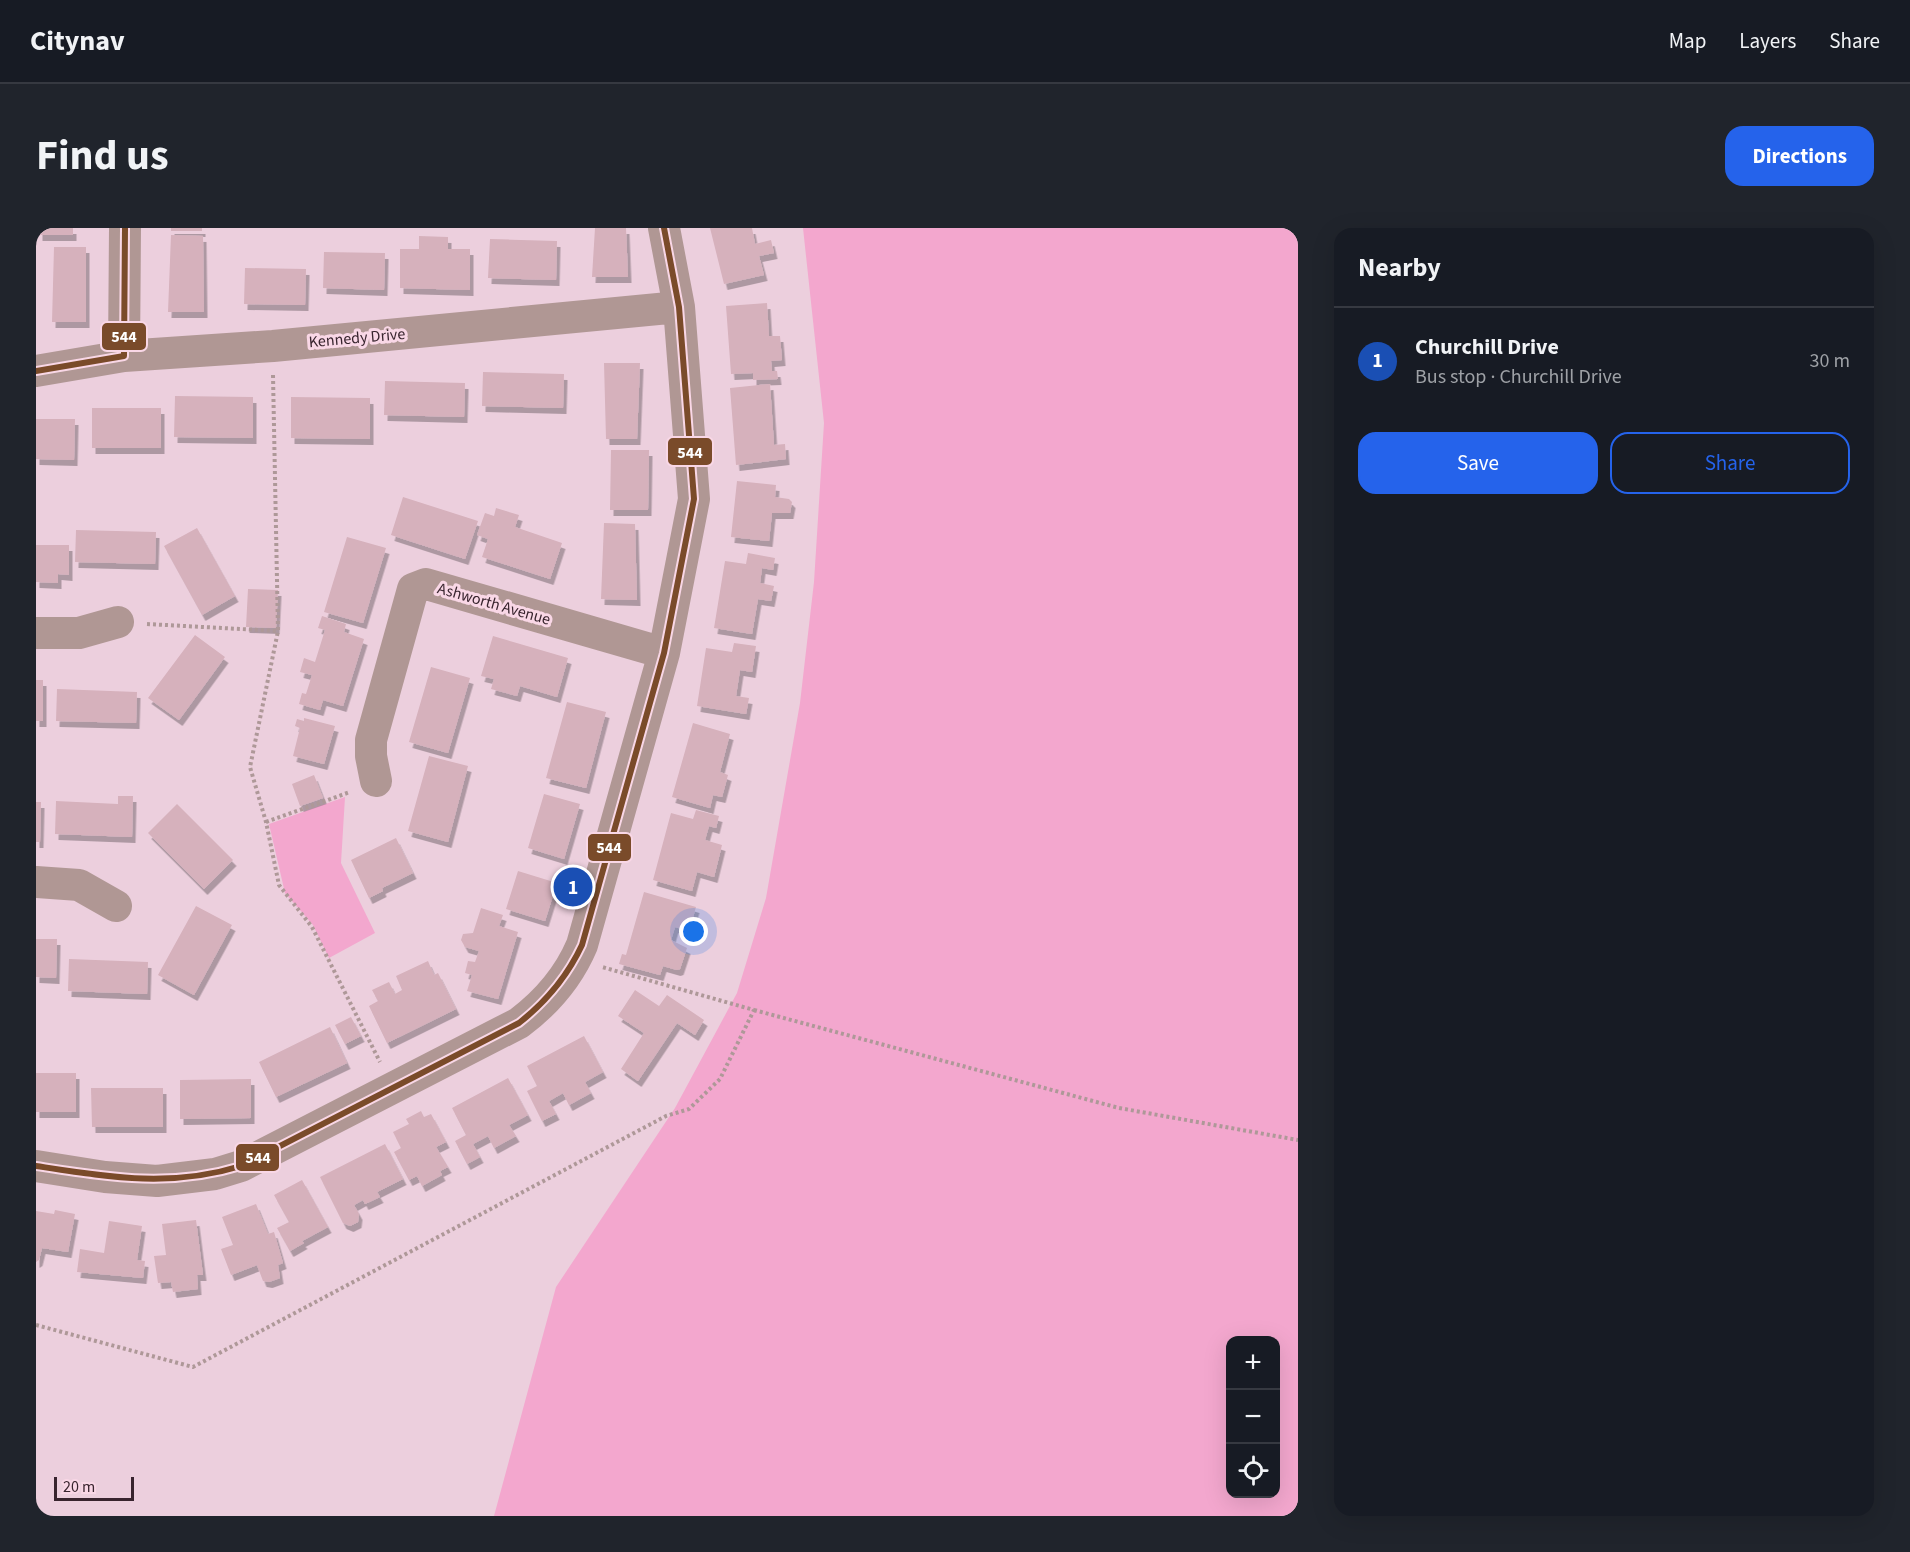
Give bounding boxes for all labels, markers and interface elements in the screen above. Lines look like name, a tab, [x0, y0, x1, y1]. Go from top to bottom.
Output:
text: Citynav	[30, 21, 125, 61]
text: Map	[1669, 26, 1706, 56]
text: Layers	[1739, 26, 1796, 56]
text: Share	[1829, 26, 1880, 56]
text: Find us	[36, 126, 169, 186]
button: Directions	[1725, 126, 1874, 186]
text: Nearby	[1358, 249, 1441, 286]
line badge: 544	[101, 322, 147, 351]
street label: Kennedy Drive	[308, 323, 406, 353]
text: 544	[111, 326, 137, 348]
text: Churchill Drive	[1415, 331, 1559, 363]
text: 1	[1372, 347, 1383, 375]
text: 30 m	[1810, 347, 1850, 375]
text: Bus stop · Churchill Drive	[1415, 363, 1622, 391]
button: Save	[1358, 432, 1598, 494]
button: Share	[1610, 432, 1850, 494]
line badge: 544	[667, 437, 713, 466]
text: 544	[677, 442, 703, 464]
street label: Ashworth Avenue	[435, 577, 553, 631]
line badge: 544	[587, 833, 632, 862]
text: 544	[596, 837, 622, 859]
pin: 1	[554, 864, 592, 910]
your location	[679, 917, 708, 946]
line badge: 544	[235, 1143, 280, 1172]
text: 544	[245, 1147, 271, 1169]
map controls	[1226, 1336, 1280, 1498]
button: +	[1226, 1336, 1280, 1390]
button: −	[1226, 1390, 1280, 1444]
button: locate	[1226, 1444, 1280, 1498]
scale bar	[54, 1474, 134, 1502]
text: 20 m	[63, 1476, 95, 1498]

